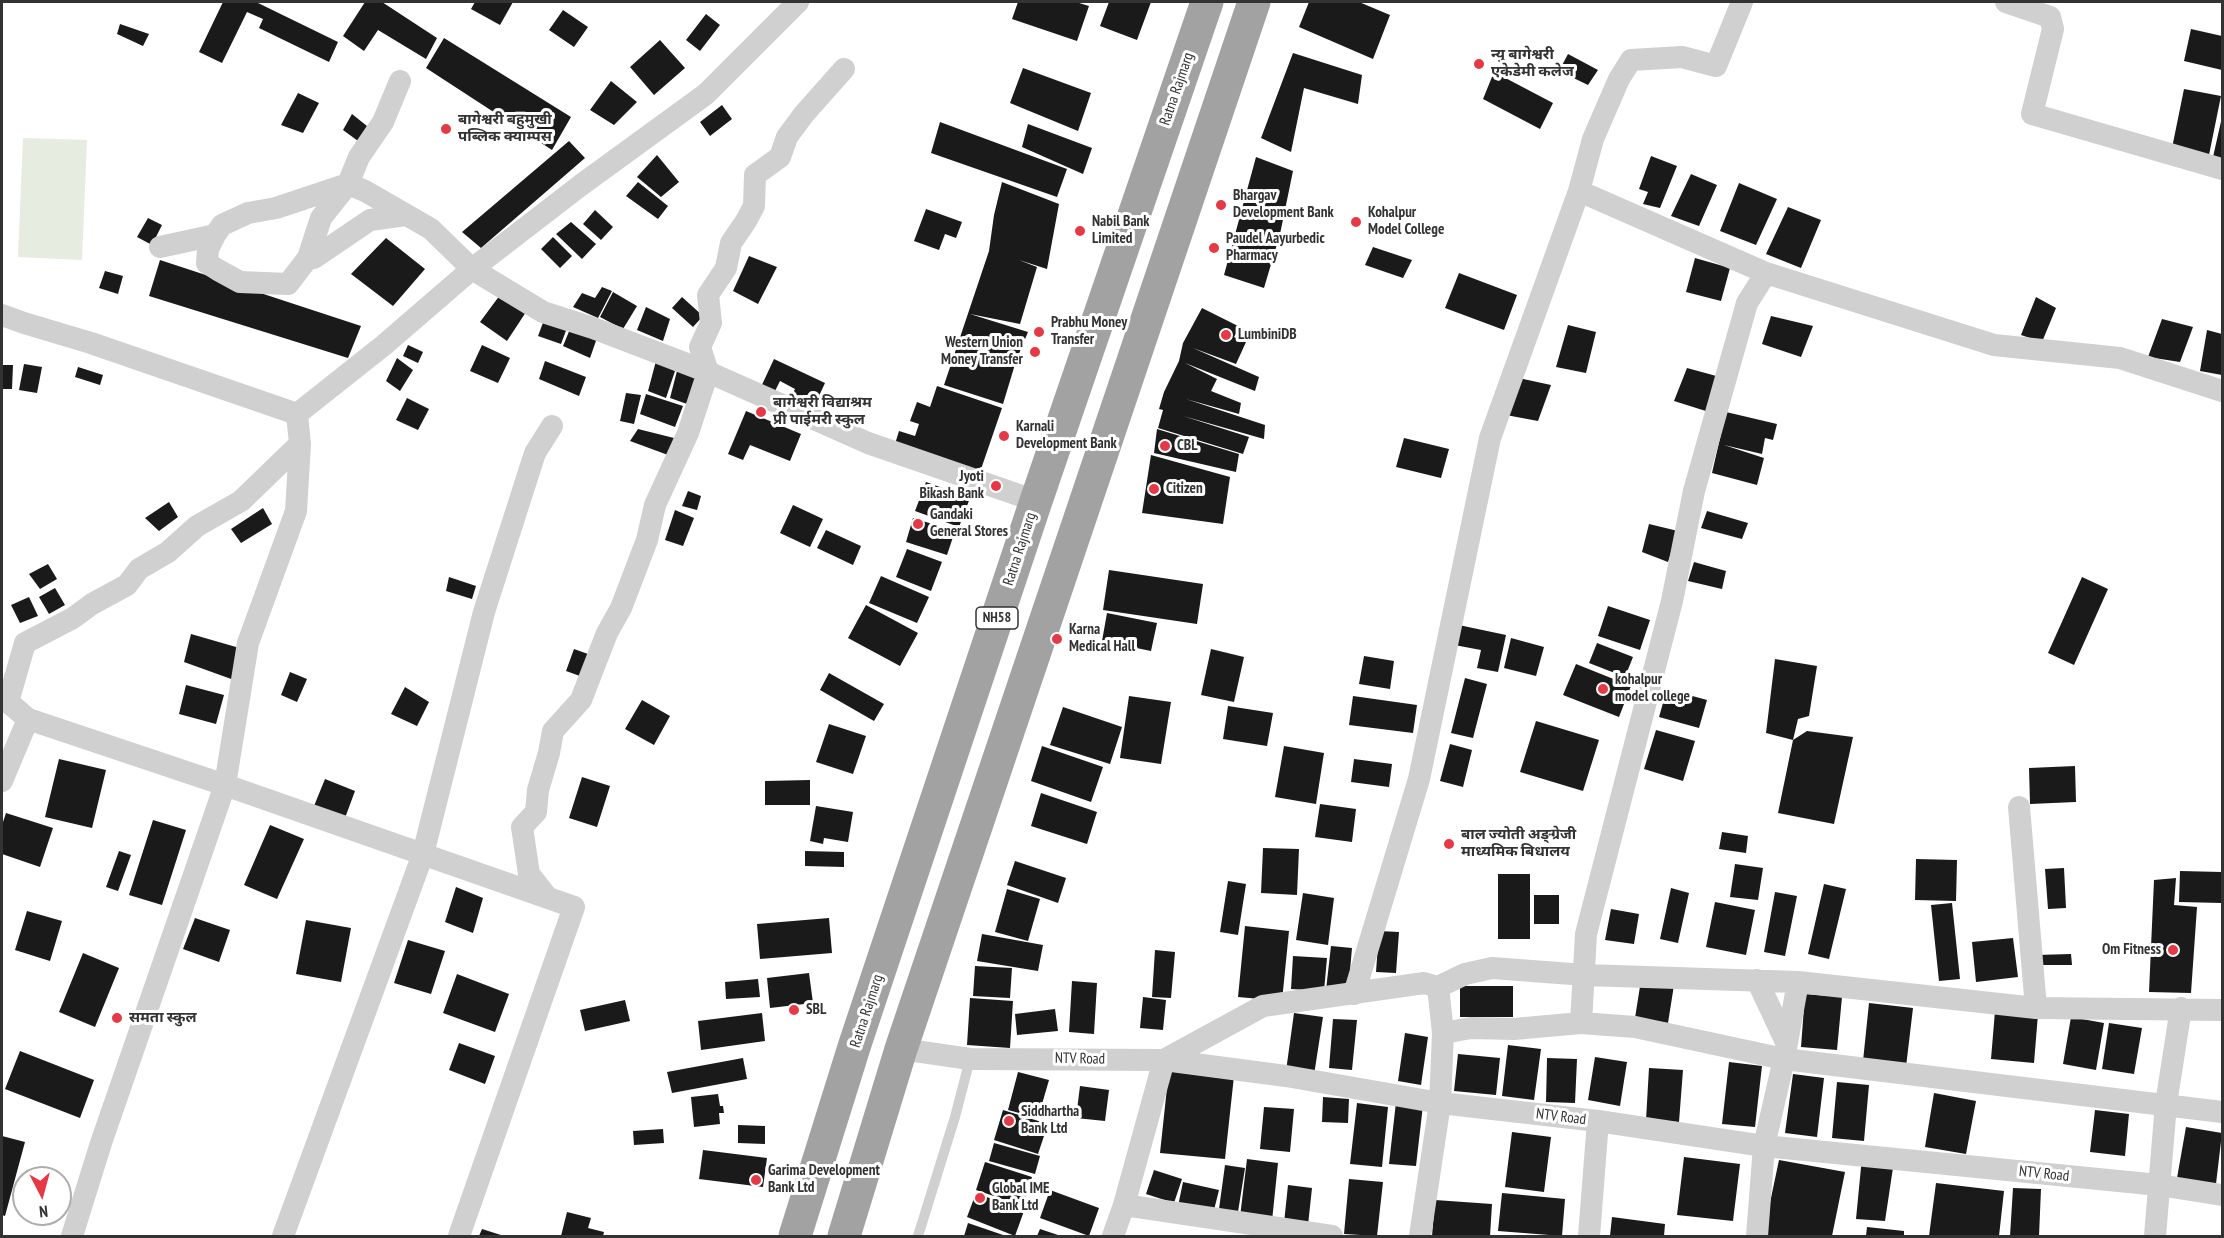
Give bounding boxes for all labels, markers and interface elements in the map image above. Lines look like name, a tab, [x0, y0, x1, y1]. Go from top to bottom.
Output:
place label: न्यु बागेश्वरी एकेडेमी कलेज	[1491, 46, 1574, 81]
street label: Ratna Rajmarg	[1156, 50, 1198, 128]
marker: न्यु बागेश्वरी एकेडेमी कलेज	[1472, 57, 1486, 71]
place label: बागेश्वरी बहुमुखी पब्लिक क्याम्पस	[458, 111, 552, 146]
marker: बागेश्वरी बहुमुखी पब्लिक क्याम्पस	[439, 122, 453, 136]
place label: Bhargav Development Bank	[1233, 187, 1334, 222]
marker: Bhargav Development Bank	[1214, 198, 1228, 212]
place label: Kohalpur Model College	[1368, 204, 1444, 239]
place label: Nabil Bank Limited	[1092, 213, 1149, 248]
marker: Kohalpur Model College	[1349, 215, 1363, 229]
marker: Nabil Bank Limited	[1073, 224, 1087, 238]
place label: Paudel Aayurbedic Pharmacy	[1226, 230, 1325, 265]
marker: Paudel Aayurbedic Pharmacy	[1207, 241, 1221, 255]
place label: Prabhu Money Transfer	[1051, 314, 1127, 349]
marker: Prabhu Money Transfer	[1032, 325, 1046, 339]
place label: LumbiniDB	[1238, 326, 1296, 344]
marker: LumbiniDB	[1219, 328, 1233, 342]
place label: Western Union Money Transfer	[941, 334, 1023, 369]
marker: Western Union Money Transfer	[1028, 345, 1042, 359]
place label: बागेश्वरी विद्याश्रम प्री पाईमरी स्कुल	[773, 394, 872, 429]
marker: बागेश्वरी विद्याश्रम प्री पाईमरी स्कुल	[754, 405, 768, 419]
place label: Karnali Development Bank	[1016, 418, 1117, 453]
marker: Karnali Development Bank	[997, 429, 1011, 443]
place label: CBL	[1177, 437, 1198, 455]
marker: CBL	[1158, 439, 1172, 453]
place label: Jyoti Bikash Bank	[919, 468, 984, 503]
marker: Jyoti Bikash Bank	[989, 479, 1003, 493]
place label: Citizen	[1166, 480, 1203, 498]
marker: Citizen	[1147, 482, 1161, 496]
place label: Gandaki General Stores	[930, 506, 1008, 541]
street label: Ratna Rajmarg	[1000, 510, 1040, 588]
marker: Gandaki General Stores	[911, 517, 925, 531]
road number: NH58	[976, 607, 1018, 629]
place label: Karna Medical Hall	[1069, 621, 1135, 656]
marker: Karna Medical Hall	[1050, 632, 1064, 646]
place label: kohalpur model college	[1615, 671, 1690, 706]
marker: kohalpur model college	[1596, 682, 1610, 696]
place label: बाल ज्योती अङ्ग्रेजी माध्यमिक बिधालय	[1461, 826, 1576, 861]
marker: बाल ज्योती अङ्ग्रेजी माध्यमिक बिधालय	[1442, 837, 1456, 851]
place label: Om Fitness	[2102, 941, 2161, 959]
marker: Om Fitness	[2166, 943, 2180, 957]
street label: Ratna Rajmarg	[847, 972, 887, 1050]
place label: SBL	[806, 1001, 826, 1019]
marker: SBL	[787, 1003, 801, 1017]
place label: समता स्कुल	[129, 1009, 196, 1027]
marker: समता स्कुल	[110, 1011, 124, 1025]
street label: NTV Road	[1055, 1050, 1105, 1068]
place label: Siddhartha Bank Ltd	[1021, 1103, 1079, 1138]
street label: NTV Road	[1535, 1105, 1587, 1129]
marker: Siddhartha Bank Ltd	[1002, 1114, 1016, 1128]
place label: Garima Development Bank Ltd	[768, 1162, 880, 1197]
street label: NTV Road	[2018, 1162, 2070, 1186]
north arrow	[12, 1166, 72, 1226]
marker: Garima Development Bank Ltd	[749, 1173, 763, 1187]
place label: Global IME Bank Ltd	[992, 1180, 1049, 1215]
marker: Global IME Bank Ltd	[973, 1191, 987, 1205]
text: N	[38, 1202, 49, 1222]

